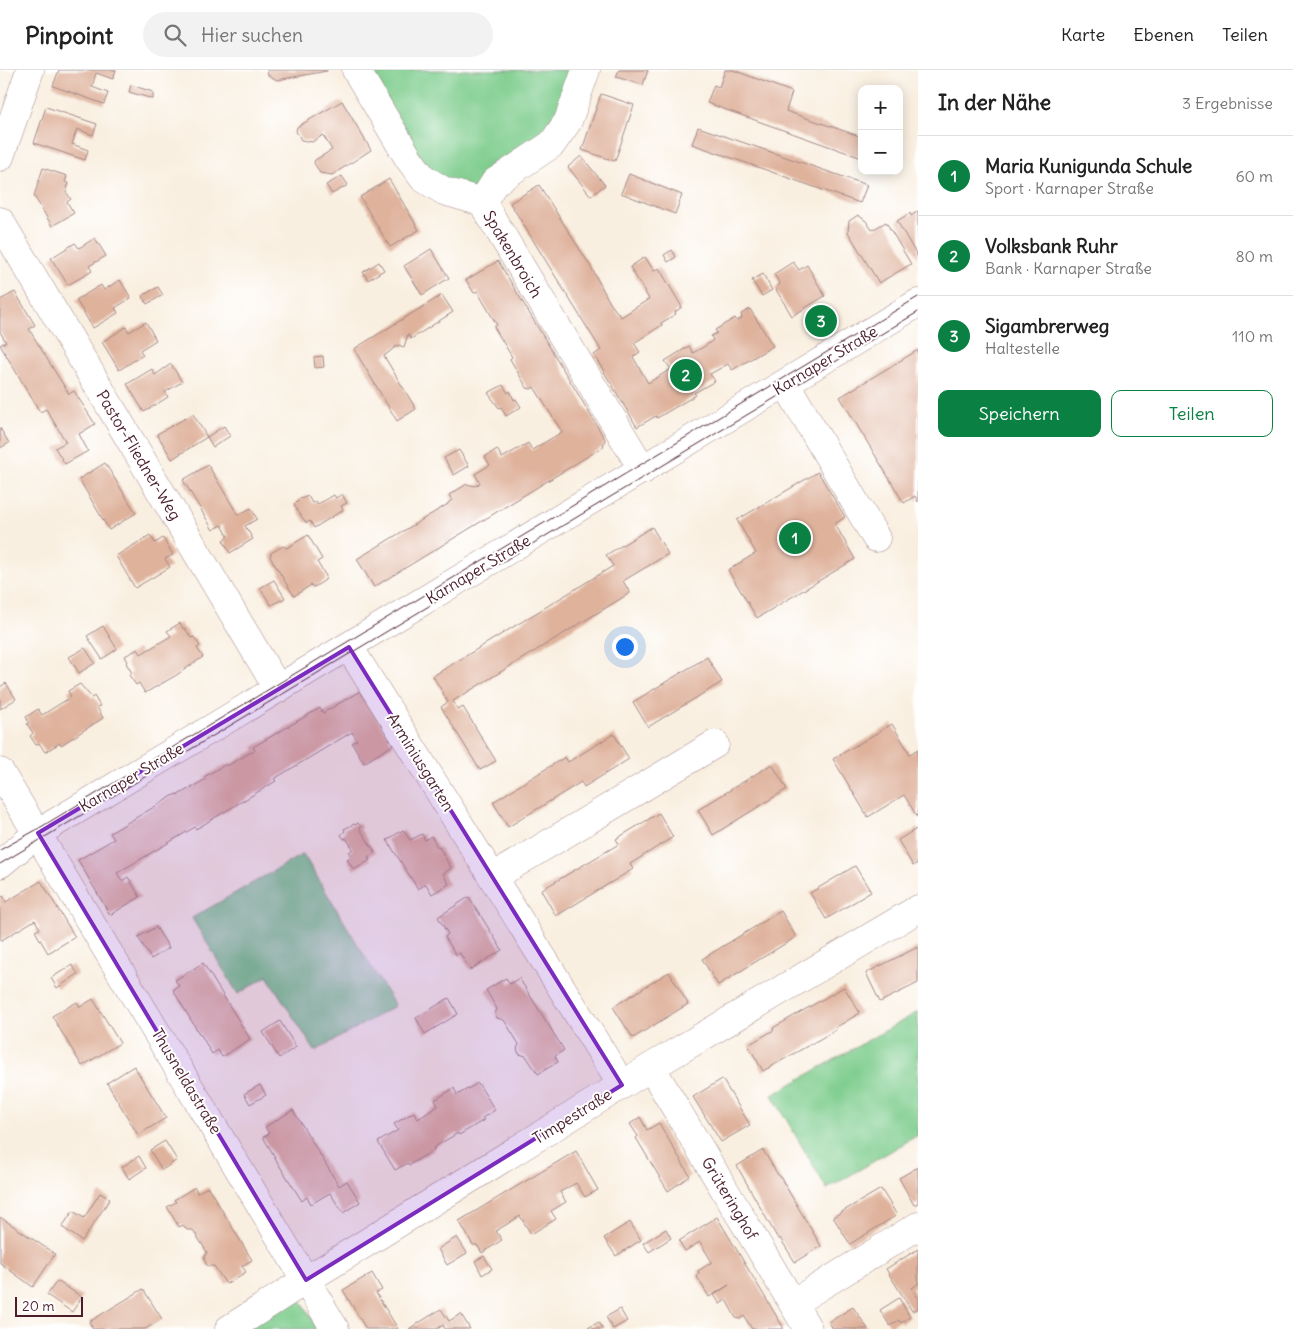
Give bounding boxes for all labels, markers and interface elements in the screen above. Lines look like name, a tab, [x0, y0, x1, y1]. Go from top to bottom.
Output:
search box	[143, 12, 493, 57]
text: Pinpoint	[25, 20, 113, 50]
icon: search	[161, 21, 189, 49]
text: Hier suchen	[201, 23, 303, 47]
text: Karte	[1061, 23, 1105, 46]
text: Ebenen	[1133, 23, 1194, 46]
text: Teilen	[1222, 23, 1268, 46]
map controls	[858, 85, 903, 175]
button: +	[858, 85, 903, 130]
text: In der Nähe	[938, 89, 1051, 116]
text: 3 Ergebnisse	[1182, 93, 1273, 113]
button: −	[858, 130, 903, 175]
text: Maria Kunigunda Schule	[985, 154, 1192, 178]
text: 1	[951, 166, 957, 186]
text: 60 m	[1235, 166, 1273, 186]
text: Sport · Karnaper Straße	[985, 178, 1154, 198]
street label: Spakenbroich	[479, 207, 547, 301]
text: Volksbank Ruhr	[985, 234, 1118, 258]
text: 2	[950, 246, 958, 266]
text: 80 m	[1235, 246, 1273, 266]
text: Bank · Karnaper Straße	[985, 258, 1152, 278]
pin: 3	[805, 302, 837, 340]
text: Sigambrerweg	[985, 314, 1109, 338]
street label: Karnaper Straße	[769, 321, 881, 399]
text: 3	[949, 326, 959, 346]
text: 110 m	[1232, 326, 1273, 346]
text: Haltestelle	[985, 338, 1060, 358]
pin: 2	[670, 356, 702, 394]
street label: Pastor-Fliedner-Weg	[92, 386, 186, 524]
button: Speichern	[938, 390, 1101, 437]
button: Teilen	[1111, 390, 1273, 437]
pin: 1	[779, 519, 811, 557]
street label: Karnaper Straße	[422, 530, 534, 608]
your location	[612, 634, 638, 660]
street label: Arminiusgarten	[383, 709, 459, 815]
street label: Karnaper Straße	[75, 738, 187, 816]
street label: Thusneldastraße	[148, 1025, 226, 1137]
street label: Timpestraße	[529, 1084, 615, 1148]
street label: Grüteringhof	[697, 1153, 763, 1244]
scale bar	[15, 1294, 82, 1317]
text: 20 m	[22, 1297, 55, 1315]

